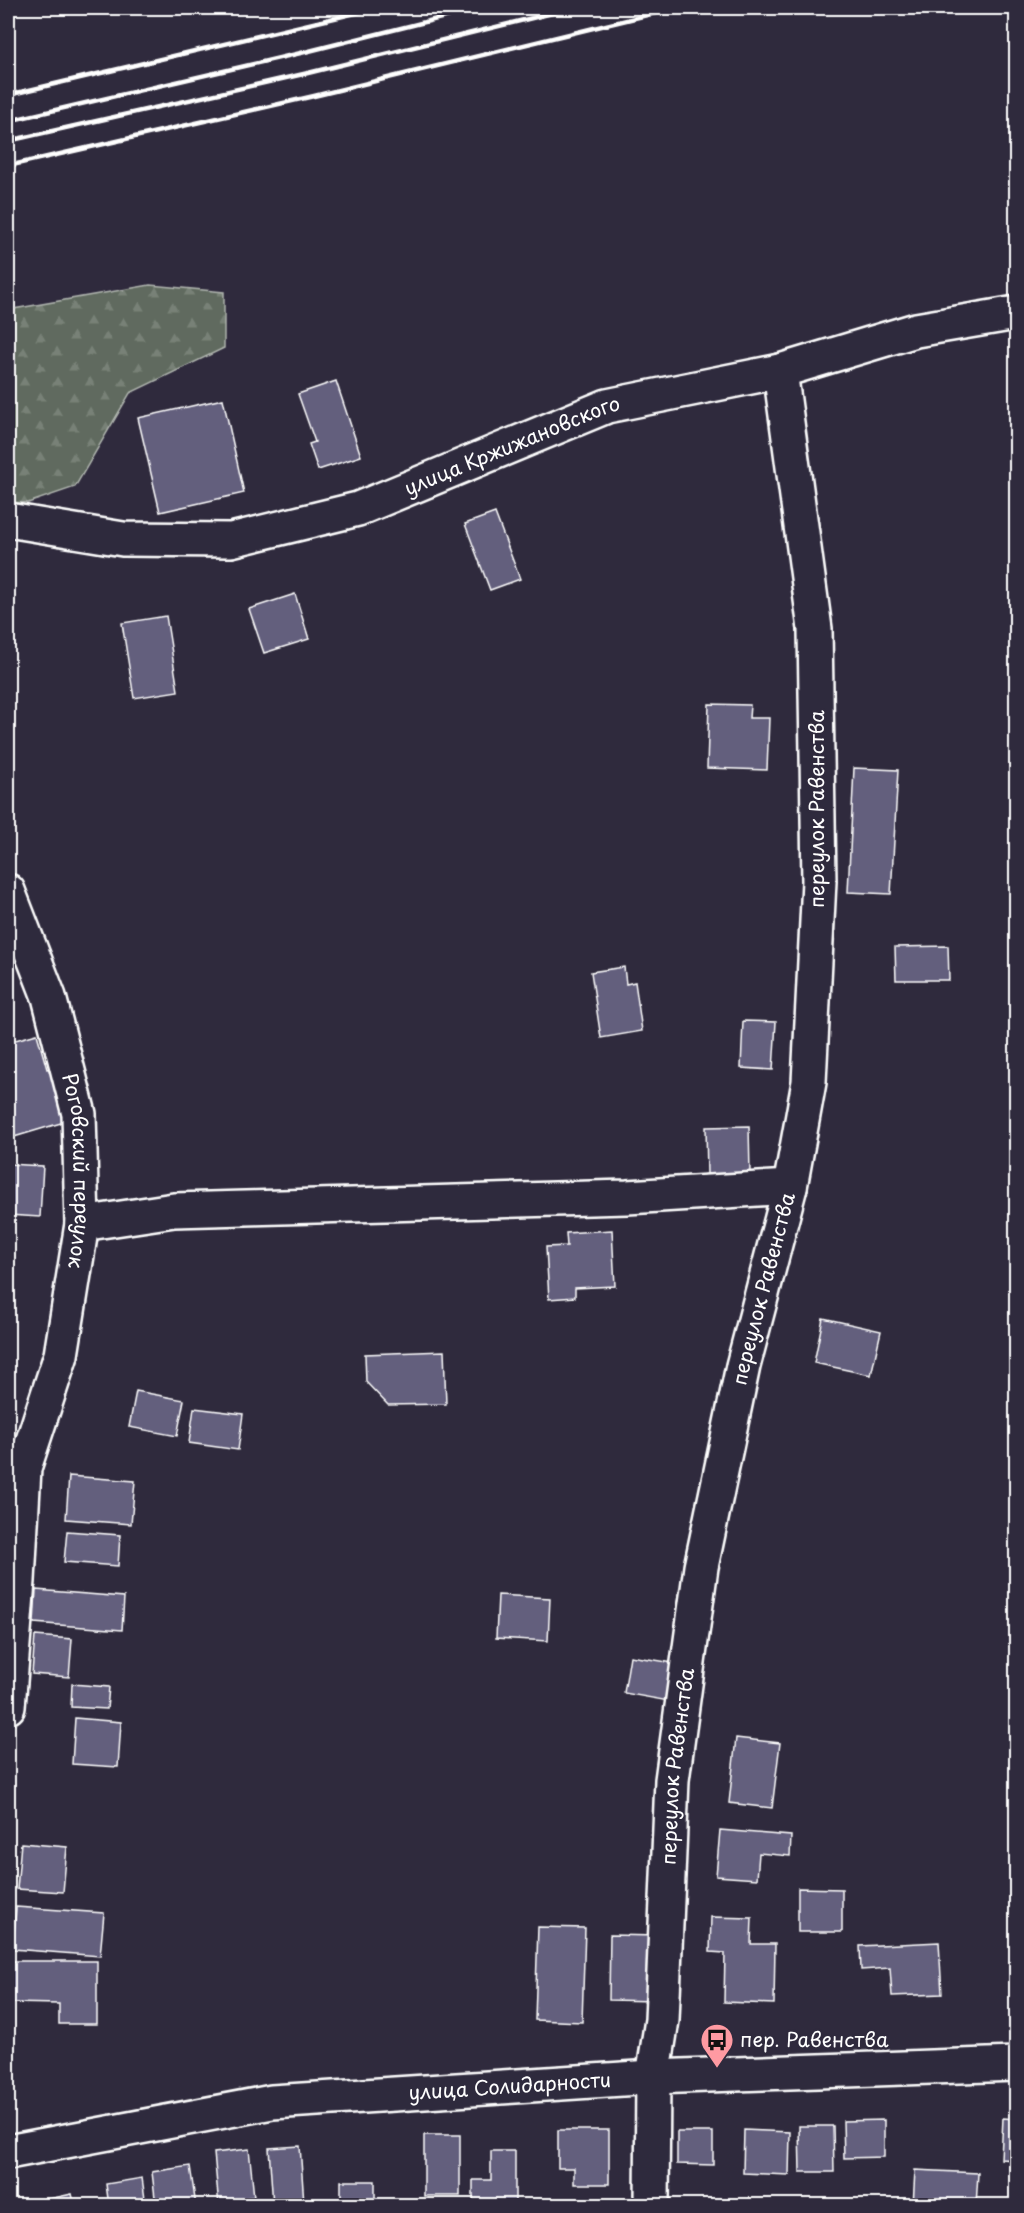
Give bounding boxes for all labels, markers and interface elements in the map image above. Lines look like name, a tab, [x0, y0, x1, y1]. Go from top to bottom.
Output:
street label: улица Кржижановского	[399, 388, 622, 502]
street label: переулок Равенства	[801, 710, 831, 908]
street label: Роговский переулок	[55, 1070, 98, 1271]
street label: переулок Равенства	[723, 1189, 802, 1388]
street label: переулок Равенства	[652, 1665, 701, 1865]
bus stop icon: пер. Равенства	[699, 2022, 735, 2069]
place label: пер. Равенства	[740, 2024, 889, 2054]
street label: улица Солидарности	[408, 2064, 612, 2107]

